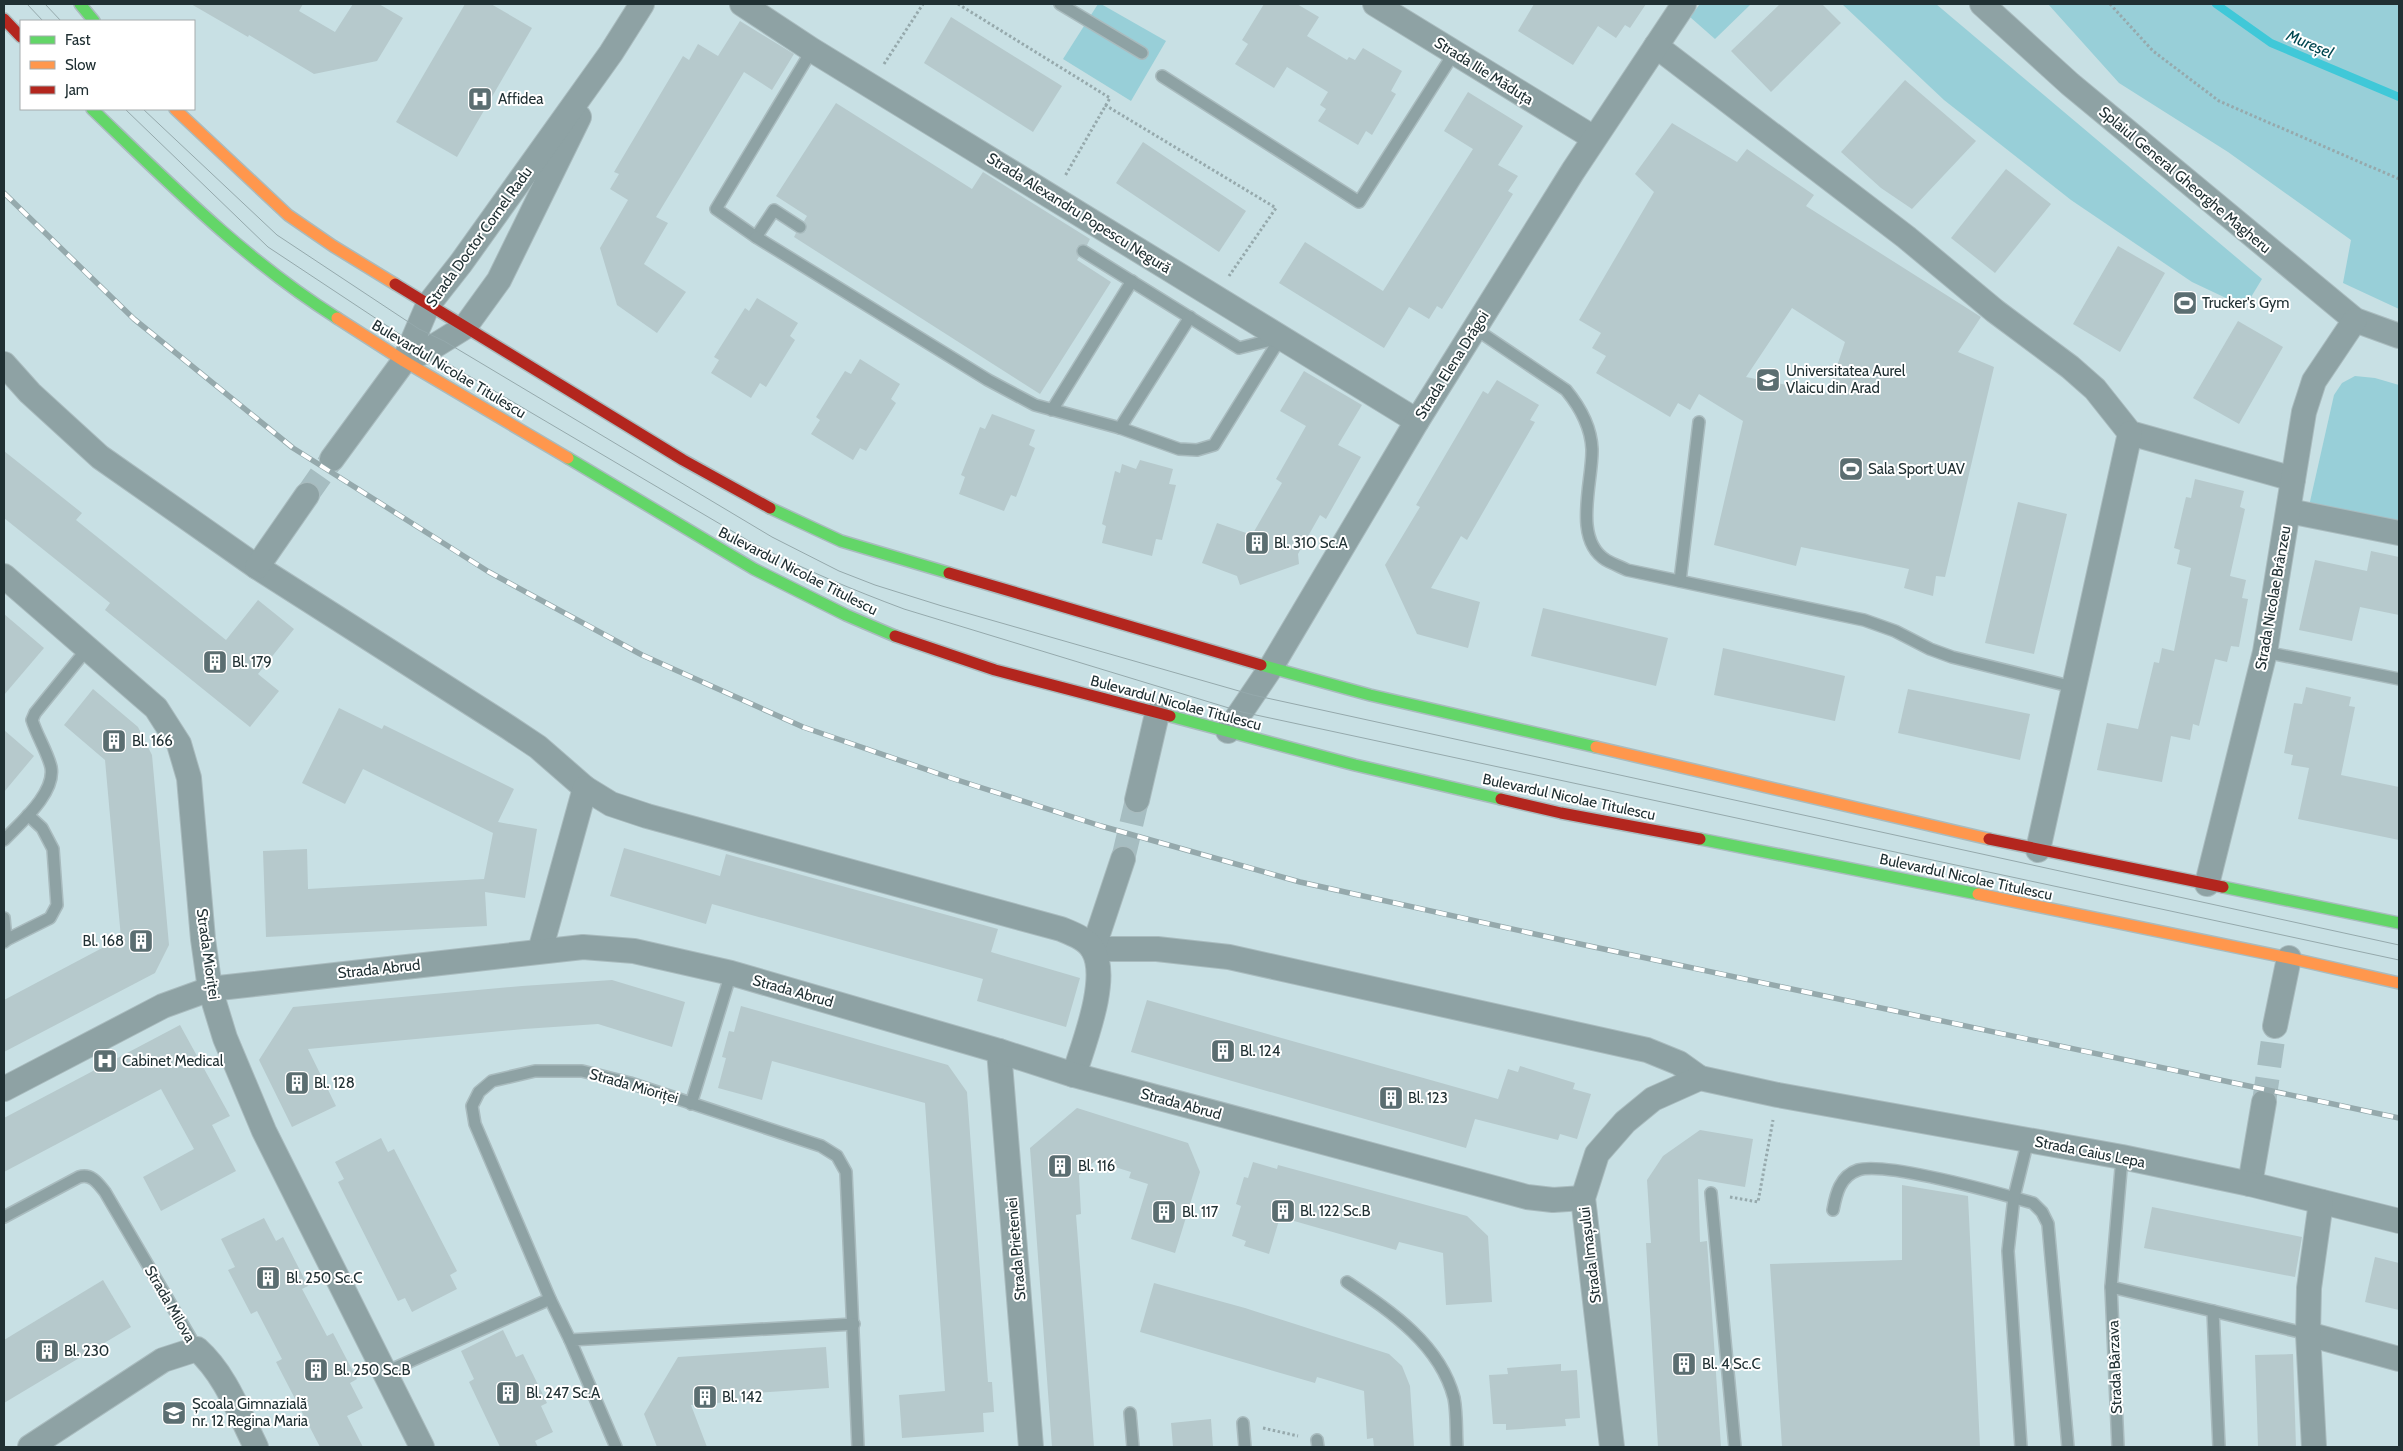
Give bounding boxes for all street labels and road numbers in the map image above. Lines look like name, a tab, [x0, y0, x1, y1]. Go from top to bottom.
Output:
street label: Strada Ilie Măduța	[1431, 33, 1538, 110]
street label: Splaiul General Gheorghe Magheru	[2095, 103, 2275, 257]
street label: Strada Alexandru Popescu Negură	[984, 149, 1175, 278]
street label: Strada Doctor Cornel Radu	[422, 163, 536, 311]
street label: Strada Elena Drăgoi	[1411, 308, 1493, 422]
street label: Bulevardul Nicolae Titulescu	[369, 316, 529, 422]
street label: Bulevardul Nicolae Titulescu	[715, 523, 881, 619]
street label: Strada Nicolae Brânzeu	[2251, 524, 2295, 672]
street label: Bulevardul Nicolae Titulescu	[1089, 671, 1263, 735]
street label: Bulevardul Nicolae Titulescu	[1481, 770, 1657, 824]
street label: Bulevardul Nicolae Titulescu	[1878, 850, 2054, 904]
street label: Strada Mioriței	[192, 907, 223, 1001]
street label: Strada Abrud	[337, 956, 421, 982]
street label: Strada Abrud	[751, 971, 835, 1011]
street label: Strada Mioriței	[587, 1065, 681, 1108]
street label: Strada Abrud	[1139, 1085, 1223, 1123]
street label: Strada Caius Lepa	[2033, 1132, 2147, 1172]
street label: Strada Prieteniei	[1003, 1197, 1029, 1301]
street label: Strada Imașului	[1575, 1206, 1606, 1304]
street label: Strada Milova	[141, 1262, 200, 1346]
street label: Strada Bârzava	[2104, 1319, 2126, 1414]

